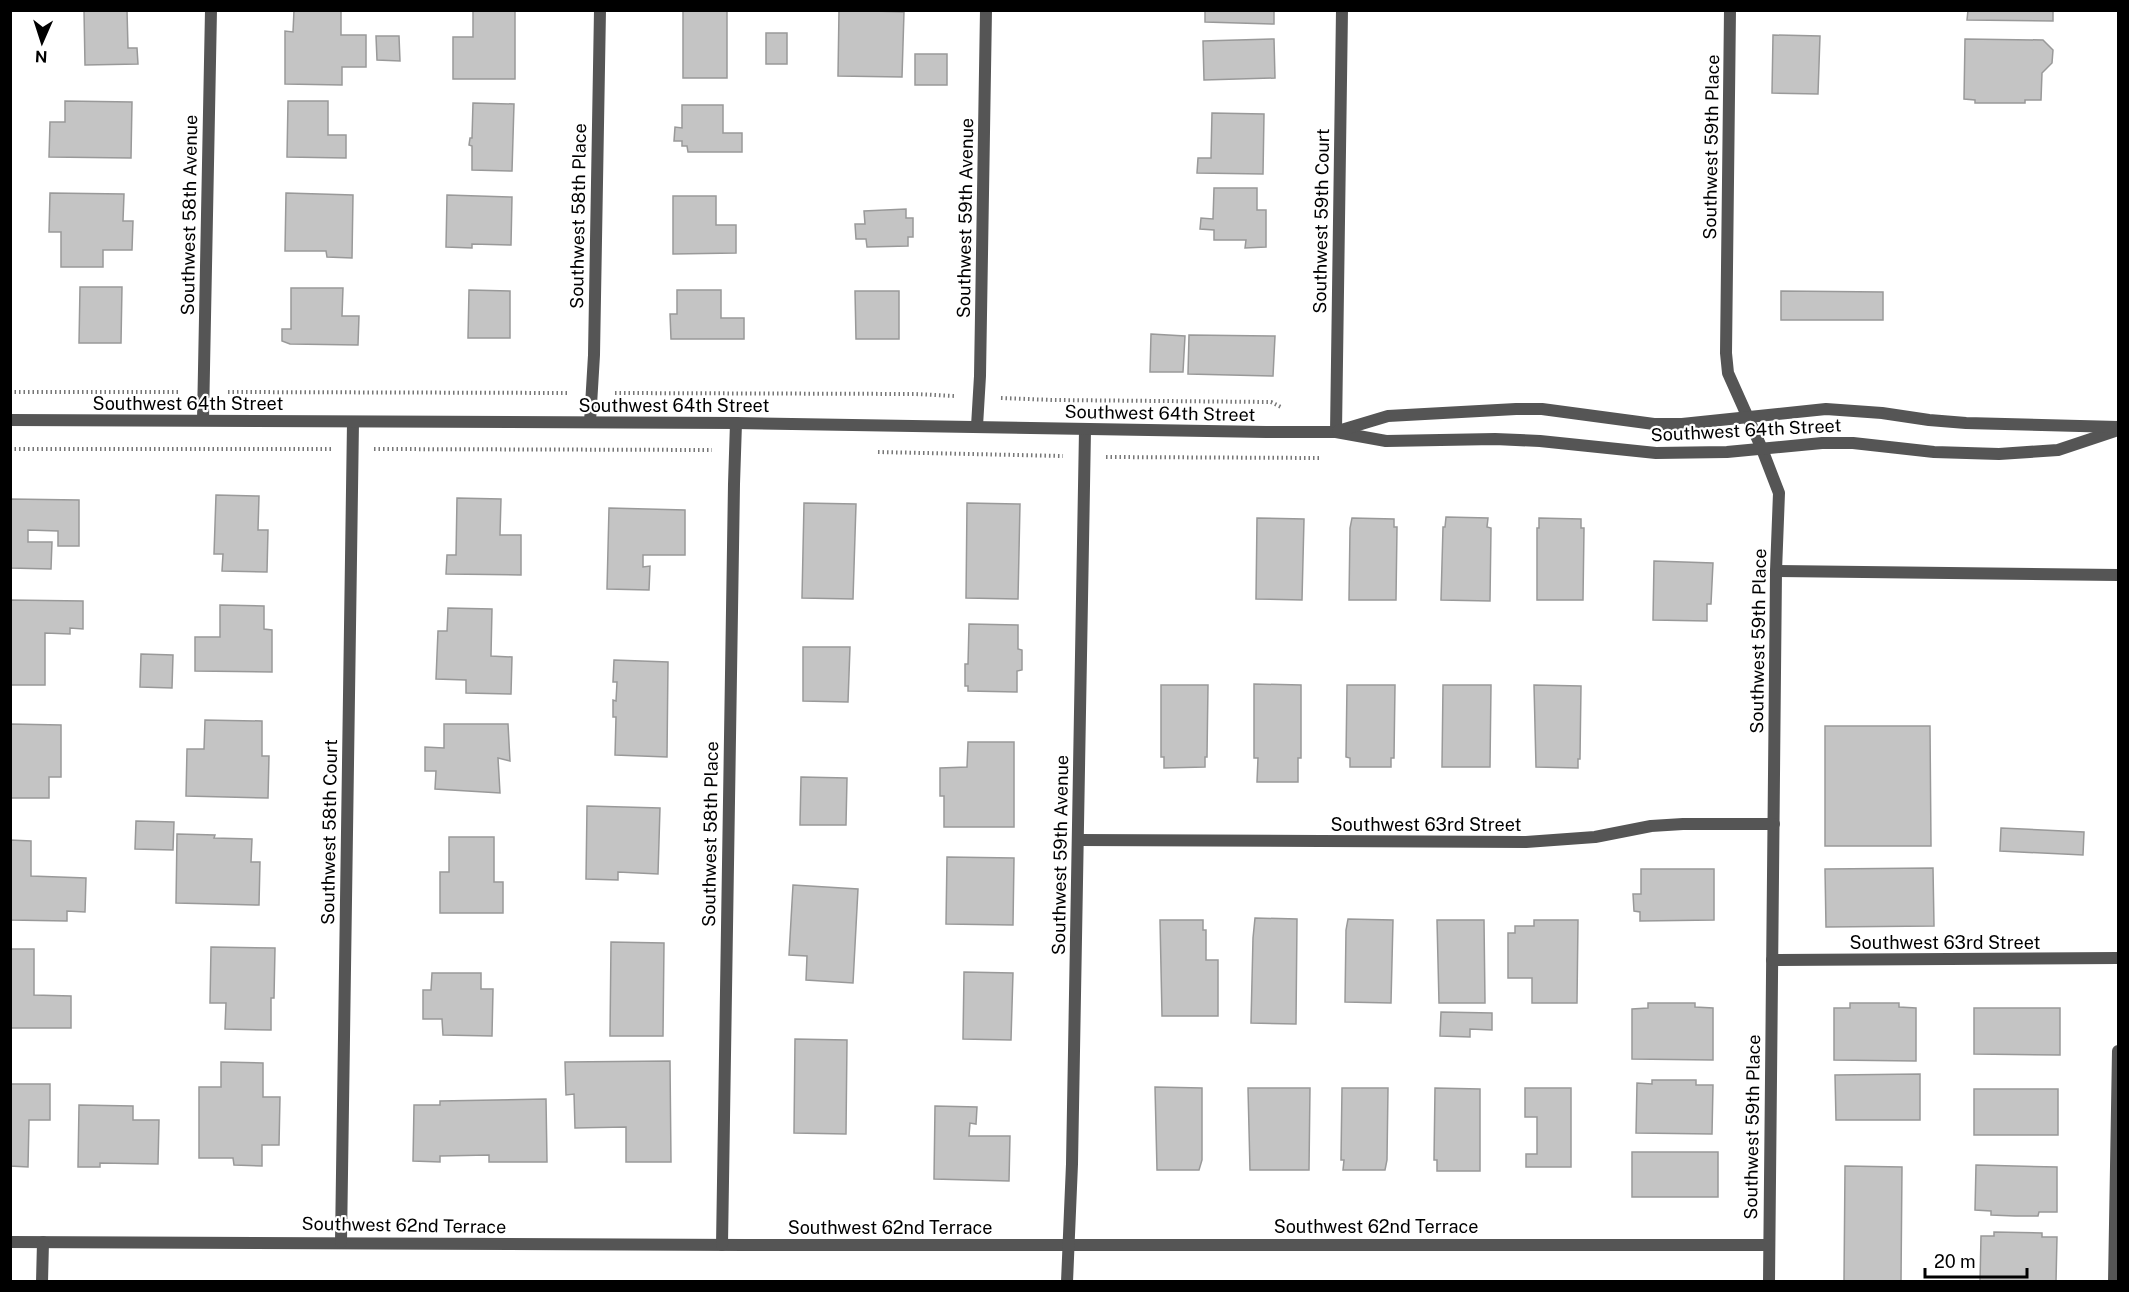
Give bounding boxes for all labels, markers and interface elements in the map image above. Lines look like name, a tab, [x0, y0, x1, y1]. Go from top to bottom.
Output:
north arrow	[12, 12, 72, 72]
text: N	[34, 47, 48, 66]
street label: Southwest 59th Place	[1699, 54, 1723, 240]
street label: Southwest 58th Avenue	[177, 114, 201, 316]
street label: Southwest 59th Avenue	[953, 118, 977, 318]
street label: Southwest 58th Place	[566, 123, 590, 309]
street label: Southwest 59th Court	[1309, 128, 1333, 314]
street label: Southwest 64th Street	[93, 393, 283, 414]
street label: Southwest 64th Street	[579, 395, 769, 416]
street label: Southwest 64th Street	[1064, 401, 1256, 425]
street label: Southwest 64th Street	[1650, 415, 1842, 445]
street label: Southwest 59th Place	[1746, 548, 1770, 734]
street label: Southwest 58th Court	[317, 739, 341, 925]
street label: Southwest 58th Place	[698, 741, 722, 927]
street label: Southwest 59th Avenue	[1048, 755, 1072, 955]
street label: Southwest 63rd Street	[1330, 814, 1522, 835]
street label: Southwest 63rd Street	[1849, 932, 2041, 953]
street label: Southwest 59th Place	[1740, 1034, 1764, 1220]
street label: Southwest 62nd Terrace	[301, 1213, 507, 1237]
street label: Southwest 62nd Terrace	[1274, 1216, 1478, 1237]
street label: Southwest 62nd Terrace	[788, 1217, 992, 1238]
scale bar	[1925, 1241, 2027, 1279]
text: 20 m	[1934, 1251, 1976, 1272]

